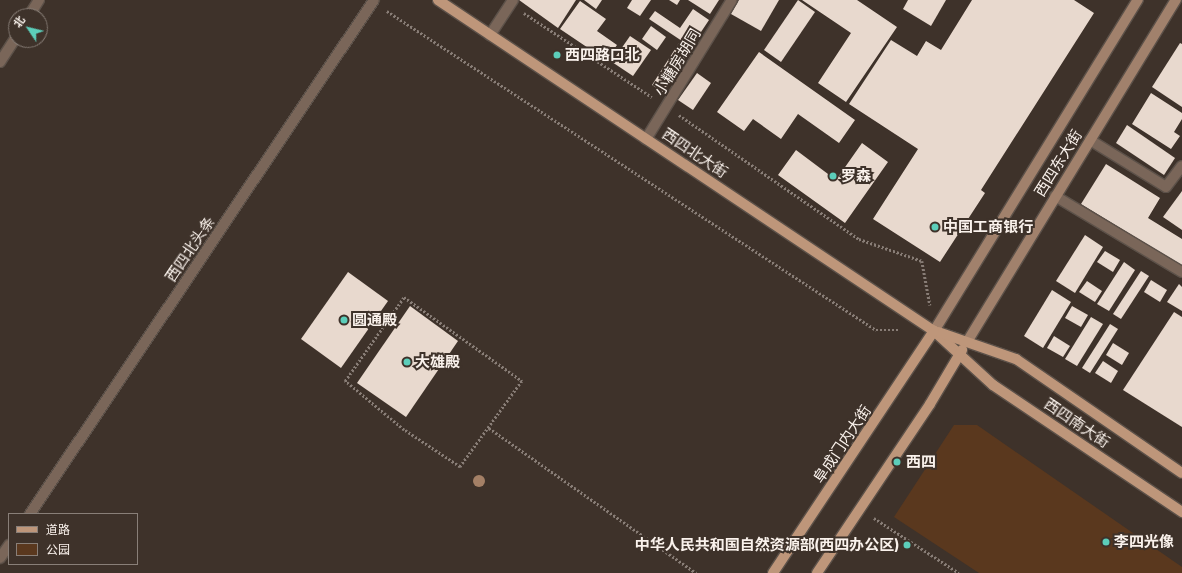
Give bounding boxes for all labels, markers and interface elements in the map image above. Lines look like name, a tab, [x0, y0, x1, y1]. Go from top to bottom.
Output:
north arrow	[8, 8, 48, 48]
text: 北	[9, 13, 29, 31]
street label: 小糖房胡同	[650, 25, 704, 99]
place label: 西四路口北	[565, 46, 640, 64]
marker: 西四路口北	[552, 50, 562, 60]
street label: 西四北大街	[659, 125, 731, 181]
street label: 西四东大街	[1030, 126, 1086, 200]
place label: 罗森	[841, 167, 871, 185]
marker: 罗森	[828, 171, 838, 181]
street label: 西四北头条	[162, 213, 218, 285]
place label: 中国工商银行	[943, 218, 1033, 236]
marker: 中国工商银行	[930, 222, 940, 232]
place label: 圆通殿	[352, 311, 397, 329]
marker: 圆通殿	[339, 315, 349, 325]
place label: 大雄殿	[415, 353, 460, 371]
marker: 大雄殿	[402, 357, 412, 367]
street label: 西四南大街	[1041, 395, 1113, 451]
street label: 阜成门内大街	[809, 402, 875, 486]
place label: 西四	[906, 453, 936, 471]
marker: 西四	[891, 456, 903, 468]
legend	[8, 513, 138, 565]
text: 道路	[46, 520, 70, 539]
place label: 李四光像	[1114, 533, 1174, 551]
place label: 中华人民共和国自然资源部(西四办公区)	[635, 536, 899, 554]
marker: 李四光像	[1101, 537, 1111, 547]
text: 公园	[46, 540, 70, 559]
marker: 中华人民共和国自然资源部(西四办公区)	[902, 540, 912, 550]

